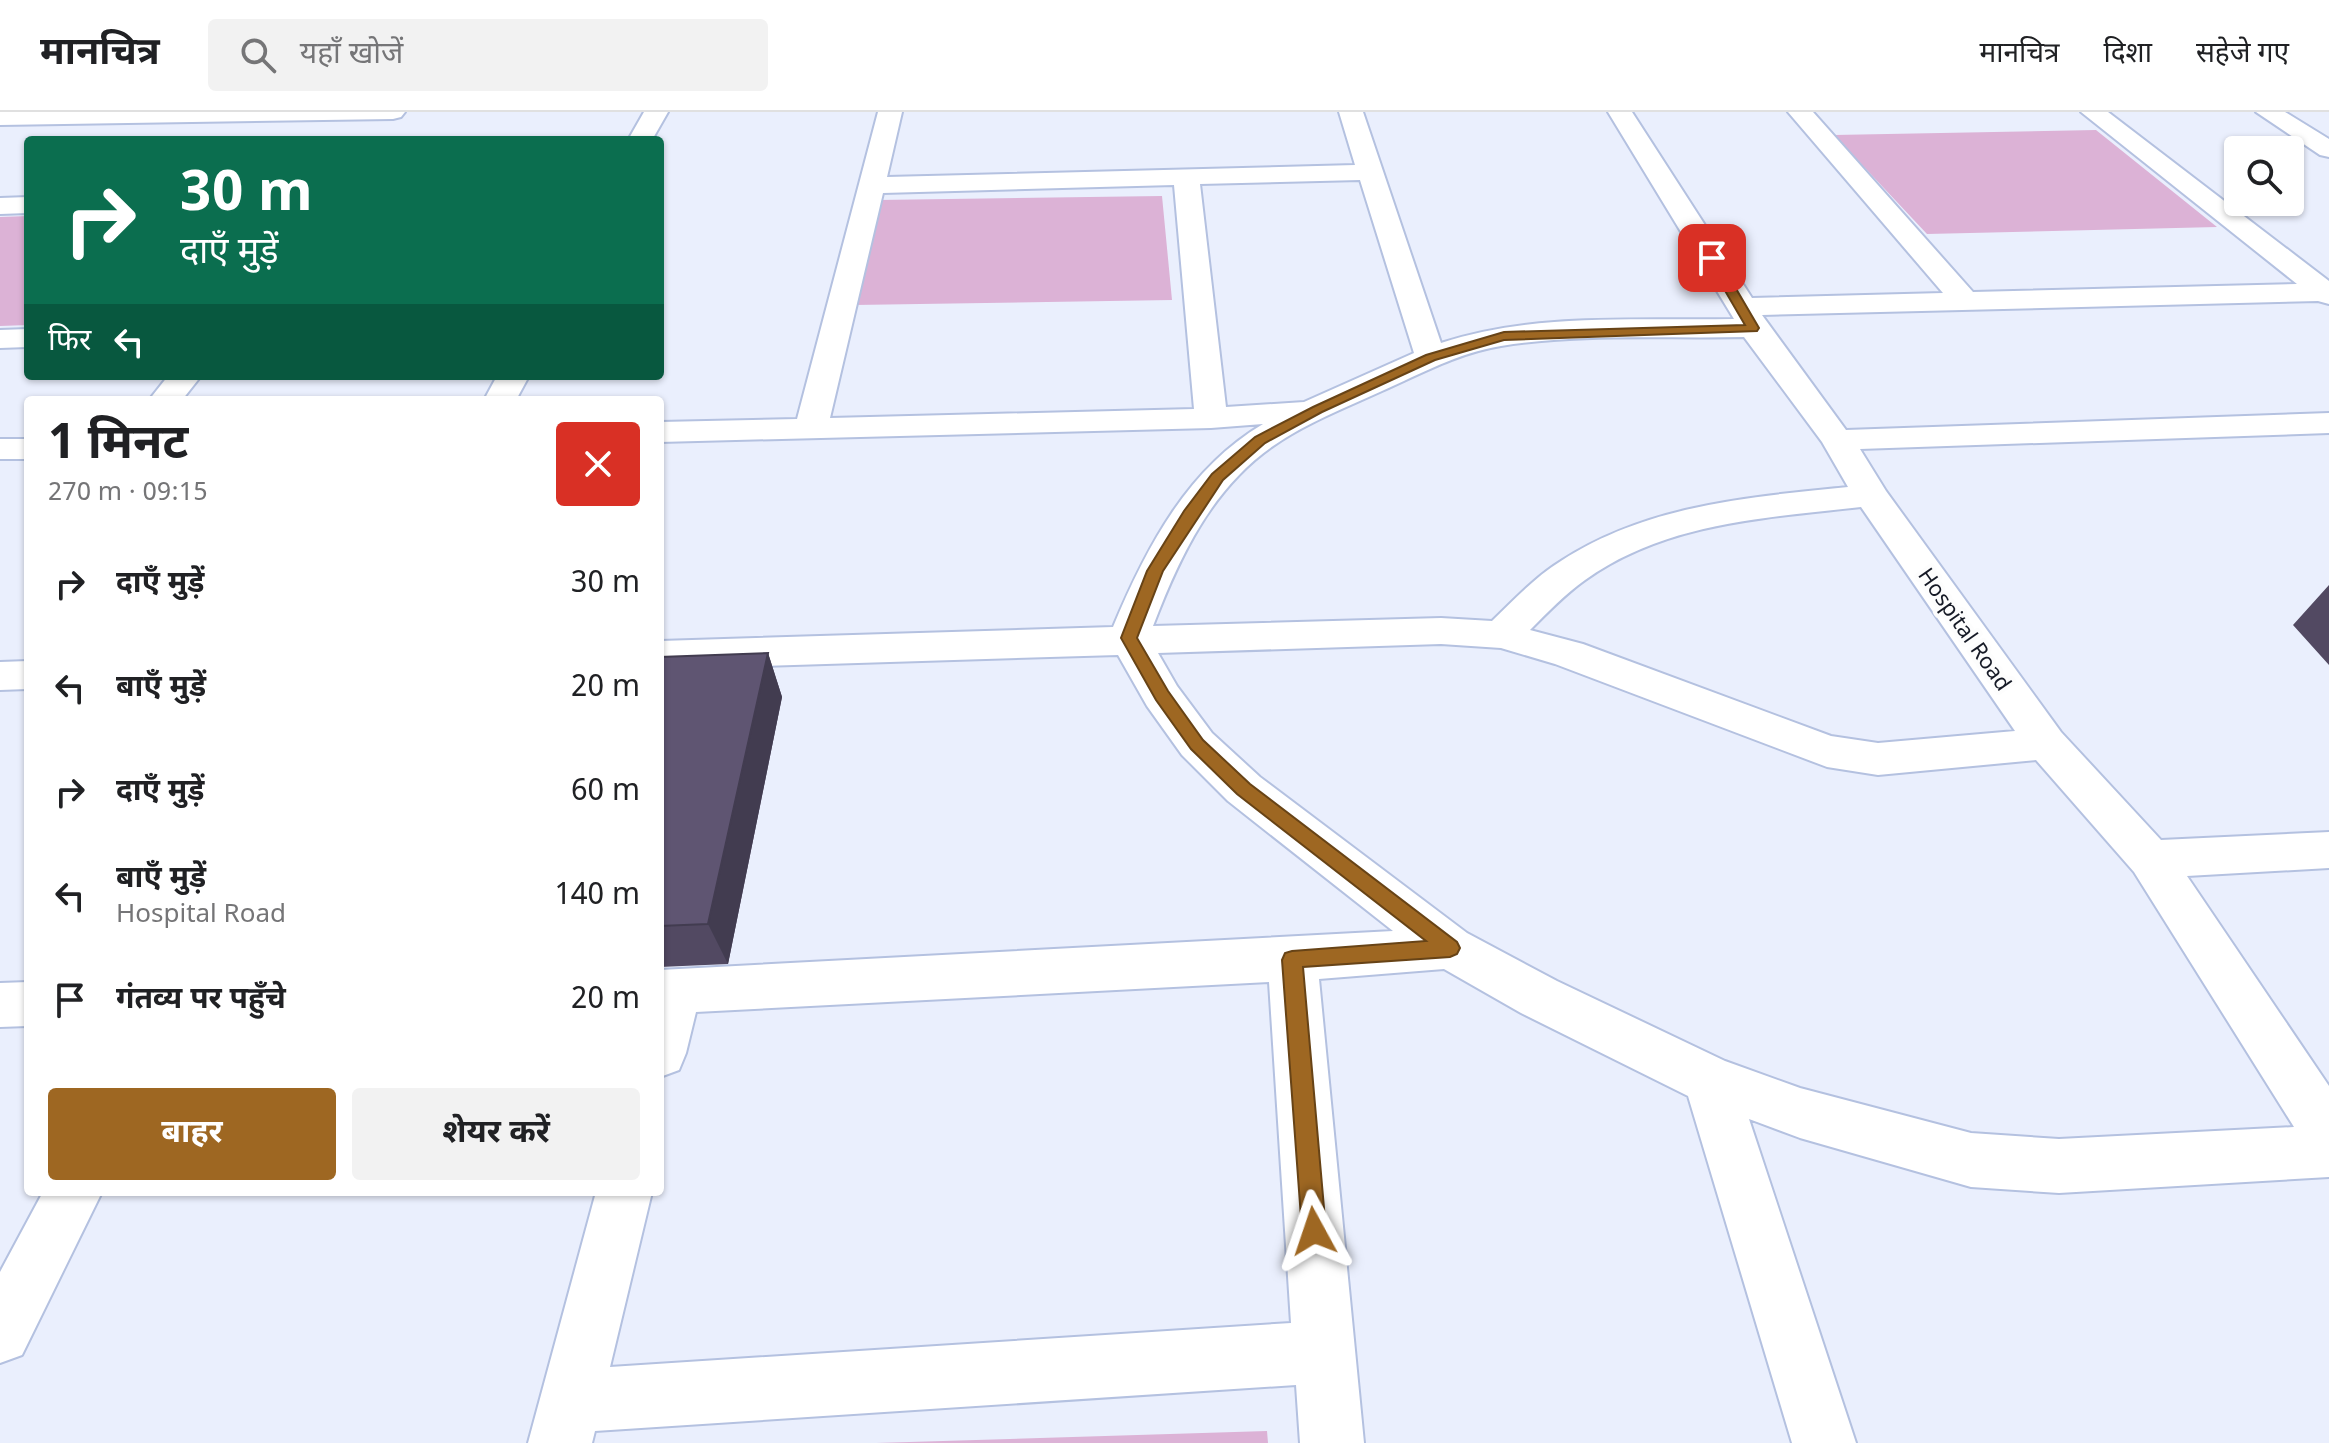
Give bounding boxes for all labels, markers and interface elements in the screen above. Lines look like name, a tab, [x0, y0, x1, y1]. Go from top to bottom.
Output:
search box	[208, 19, 768, 91]
text: मानचित्र	[40, 30, 160, 80]
icon: search	[236, 33, 280, 77]
text: यहाँ खोजें	[300, 36, 403, 75]
text: मानचित्र	[1979, 37, 2059, 73]
text: दिशा	[2103, 37, 2152, 73]
text: सहेजे गए	[2196, 37, 2289, 73]
map controls	[2224, 136, 2304, 216]
button: search	[2224, 136, 2304, 216]
text: 30 m	[180, 160, 313, 233]
icon: right	[48, 168, 152, 272]
pin	[1678, 224, 1746, 292]
text: दाएँ मुड़ें	[180, 231, 279, 278]
icon: arrive	[1690, 236, 1734, 280]
icon: left	[107, 320, 151, 364]
text: फिर	[48, 323, 91, 362]
text: 1 मिनट	[48, 415, 188, 478]
button: close	[556, 422, 640, 506]
text: 270 m · 09:15	[48, 477, 207, 511]
icon: right	[48, 562, 92, 606]
street label: Hospital Road	[1910, 563, 2016, 698]
text: दाएँ मुड़ें	[116, 565, 204, 604]
text: 30 m	[571, 565, 640, 604]
icon: left	[48, 666, 92, 710]
text: बाएँ मुड़ें	[116, 669, 206, 708]
text: 20 m	[571, 669, 640, 708]
icon: right	[48, 770, 92, 814]
text: दाएँ मुड़ें	[116, 773, 204, 812]
text: 60 m	[571, 773, 640, 812]
text: बाएँ मुड़ें	[116, 860, 206, 899]
icon: left	[48, 874, 92, 918]
text: 140 m	[555, 877, 640, 916]
text: Hospital Road	[116, 899, 286, 933]
icon: arrive	[48, 978, 92, 1022]
text: गंतव्य पर पहुँचे	[116, 981, 286, 1020]
text: 20 m	[571, 981, 640, 1020]
button: बाहर	[48, 1088, 336, 1180]
button: शेयर करें	[352, 1088, 640, 1180]
position arrow	[1272, 1189, 1356, 1273]

